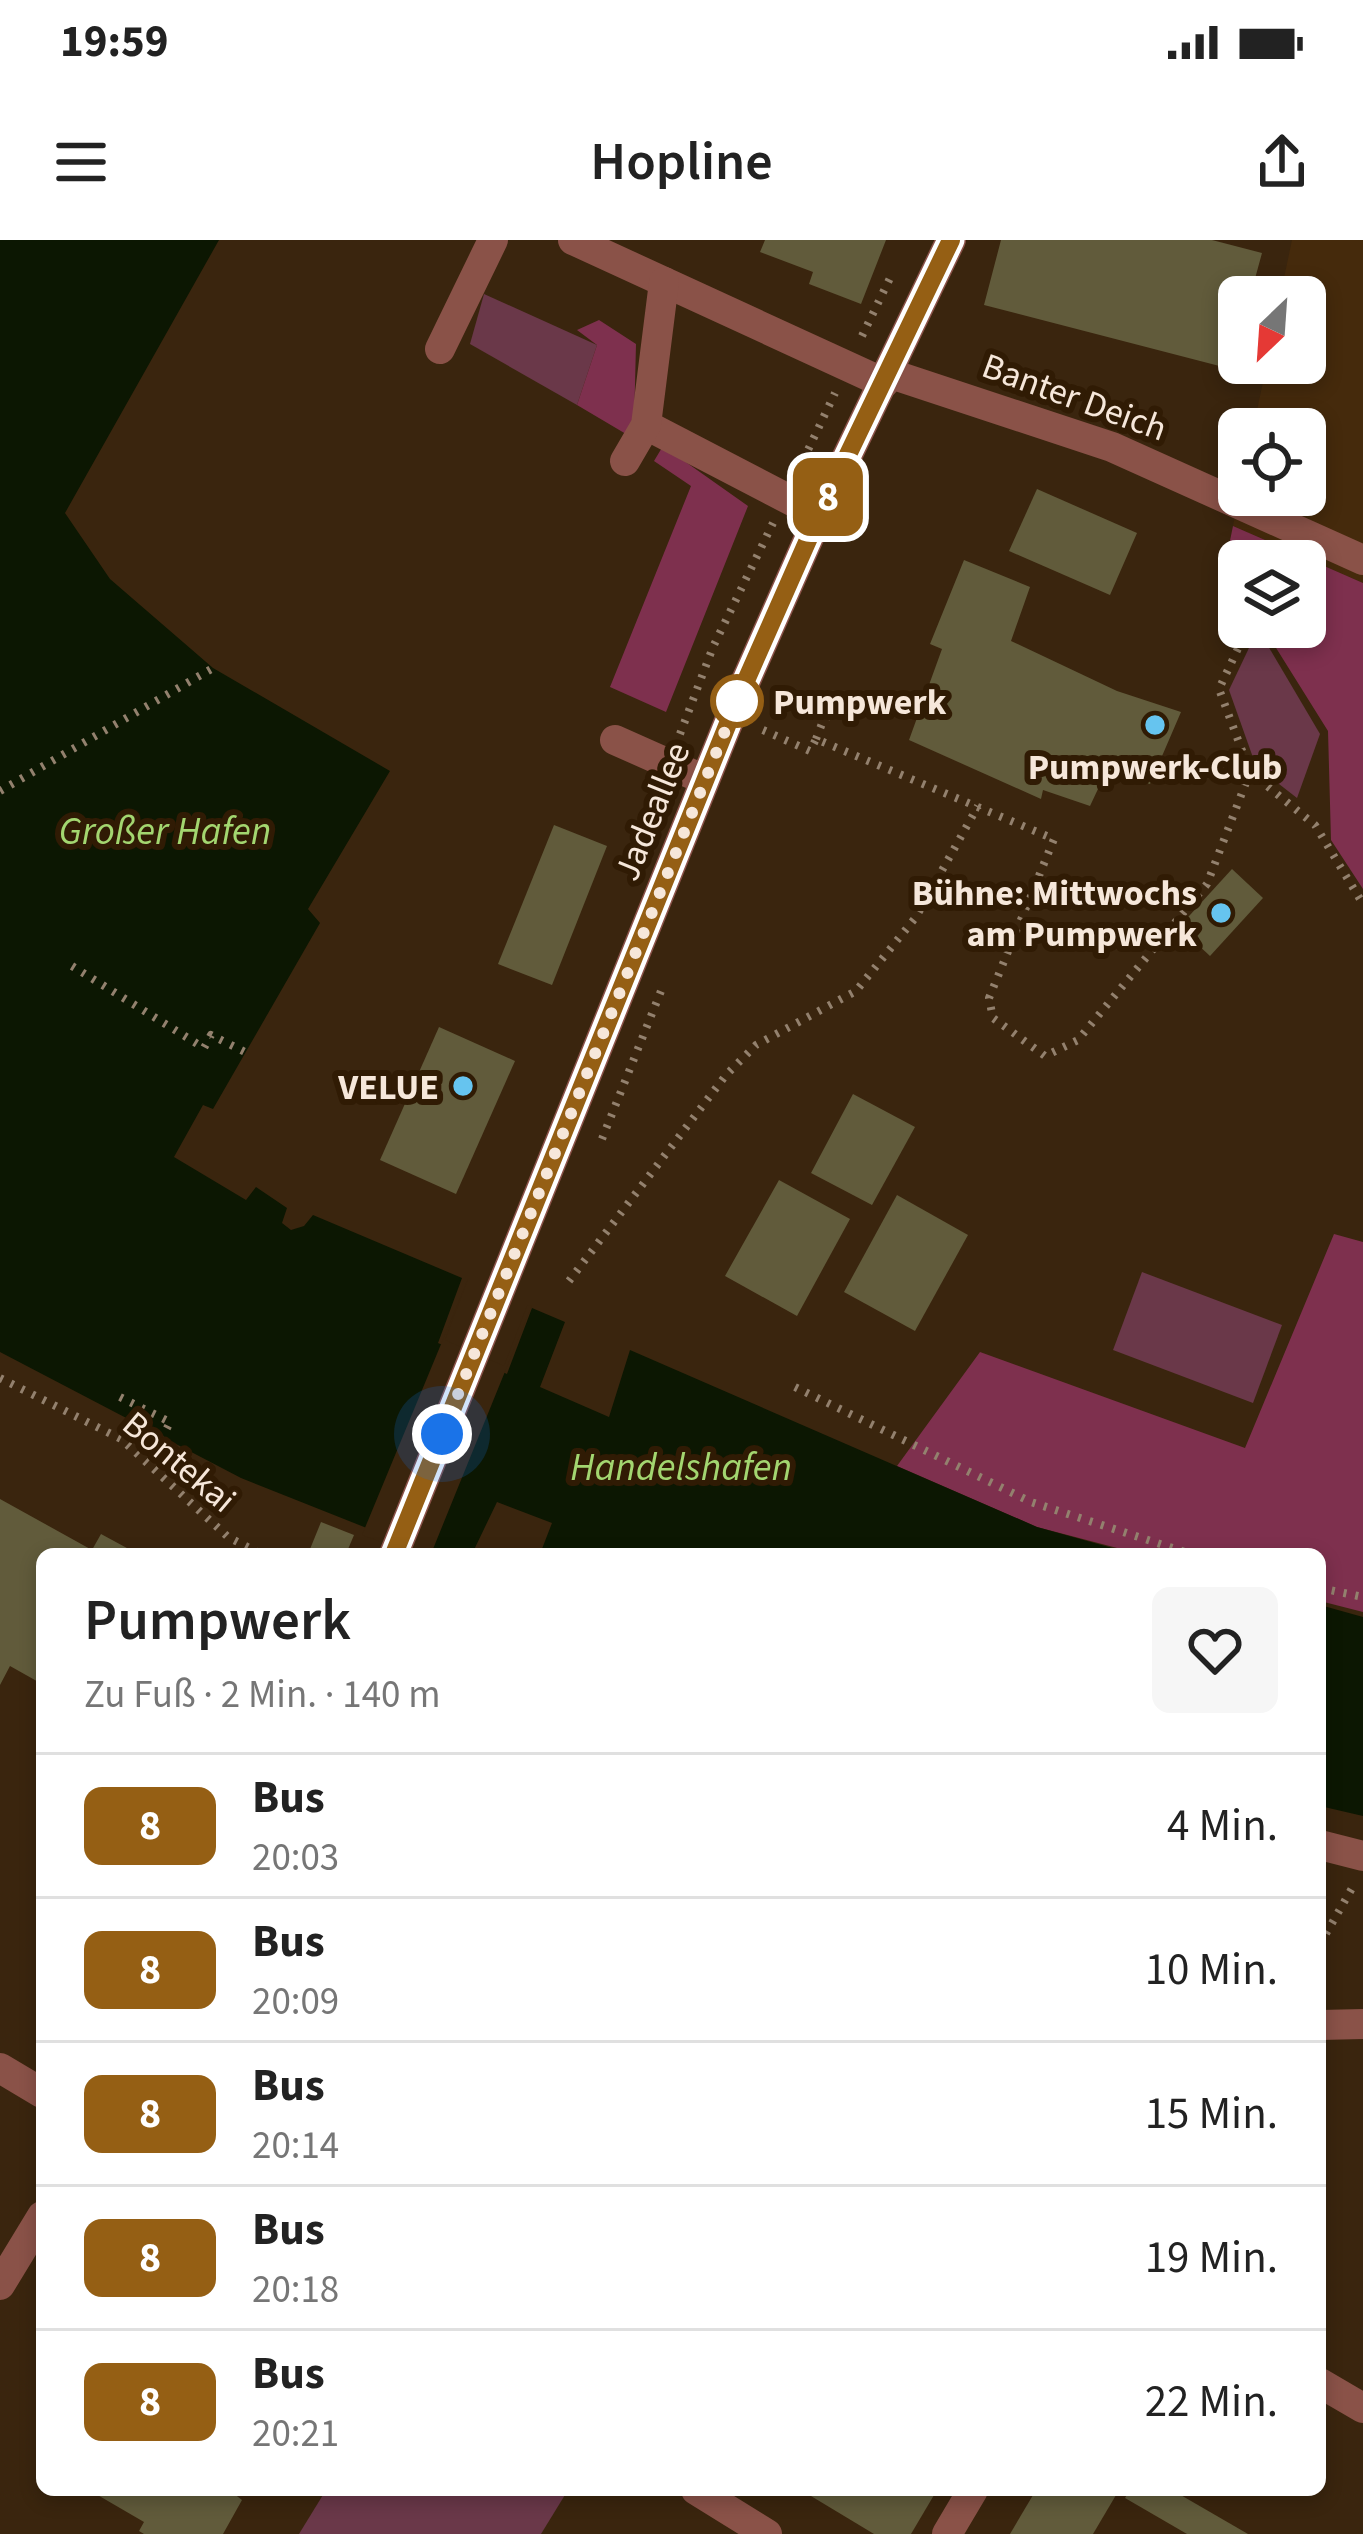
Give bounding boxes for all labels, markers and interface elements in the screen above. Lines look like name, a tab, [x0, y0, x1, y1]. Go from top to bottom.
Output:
text: 19:59	[60, 10, 169, 74]
text: Hopline	[590, 124, 773, 201]
icon: menu	[48, 129, 114, 195]
icon: share	[1249, 129, 1315, 195]
north arrow	[1218, 276, 1326, 384]
map controls	[1218, 276, 1326, 648]
street label: Banter Deich	[975, 340, 1174, 454]
button: locate	[1218, 408, 1326, 516]
line badge: 8	[789, 458, 867, 536]
text: 8	[817, 467, 839, 527]
button: layers	[1218, 540, 1326, 648]
marker: Pumpwerk	[712, 676, 762, 726]
place label: Pumpwerk	[773, 677, 947, 728]
marker: Pumpwerk-Club	[1142, 712, 1168, 738]
street label: Jadeallee	[602, 735, 703, 888]
place label: Pumpwerk-Club	[1028, 742, 1282, 793]
water label: Großer Hafen	[59, 804, 271, 860]
place label: Bühne: Mittwochs am Pumpwerk	[912, 868, 1197, 960]
marker: Bühne: Mittwochs am Pumpwerk	[1208, 900, 1234, 926]
place label: VELUE	[337, 1062, 439, 1113]
marker: VELUE	[450, 1073, 476, 1099]
street label: Bontekai	[111, 1399, 247, 1525]
your location	[412, 1404, 472, 1464]
water label: Handelshafen	[570, 1440, 792, 1496]
text: Pumpwerk	[84, 1581, 351, 1662]
button: heart	[1152, 1587, 1278, 1713]
text: Zu Fuß · 2 Min. · 140 m	[84, 1667, 441, 1723]
text: Bus	[252, 1766, 325, 1830]
text: 4 Min.	[1167, 1794, 1278, 1858]
text: 8	[139, 1796, 161, 1856]
text: 20:03	[252, 1830, 339, 1886]
text: Bus	[252, 1910, 325, 1974]
text: 10 Min.	[1145, 1938, 1278, 2002]
text: 8	[139, 1940, 161, 2000]
text: 20:09	[252, 1974, 339, 2030]
text: Bus	[252, 2054, 325, 2118]
text: 15 Min.	[1145, 2082, 1278, 2146]
text: 8	[139, 2084, 161, 2144]
text: 20:14	[252, 2118, 339, 2174]
text: Bus	[252, 2198, 325, 2262]
text: 19 Min.	[1145, 2226, 1278, 2290]
text: 8	[139, 2228, 161, 2288]
text: 20:18	[252, 2262, 339, 2318]
text: Bus	[252, 2342, 325, 2406]
text: 22 Min.	[1145, 2370, 1278, 2434]
text: 8	[139, 2372, 161, 2432]
text: 20:21	[252, 2406, 339, 2462]

